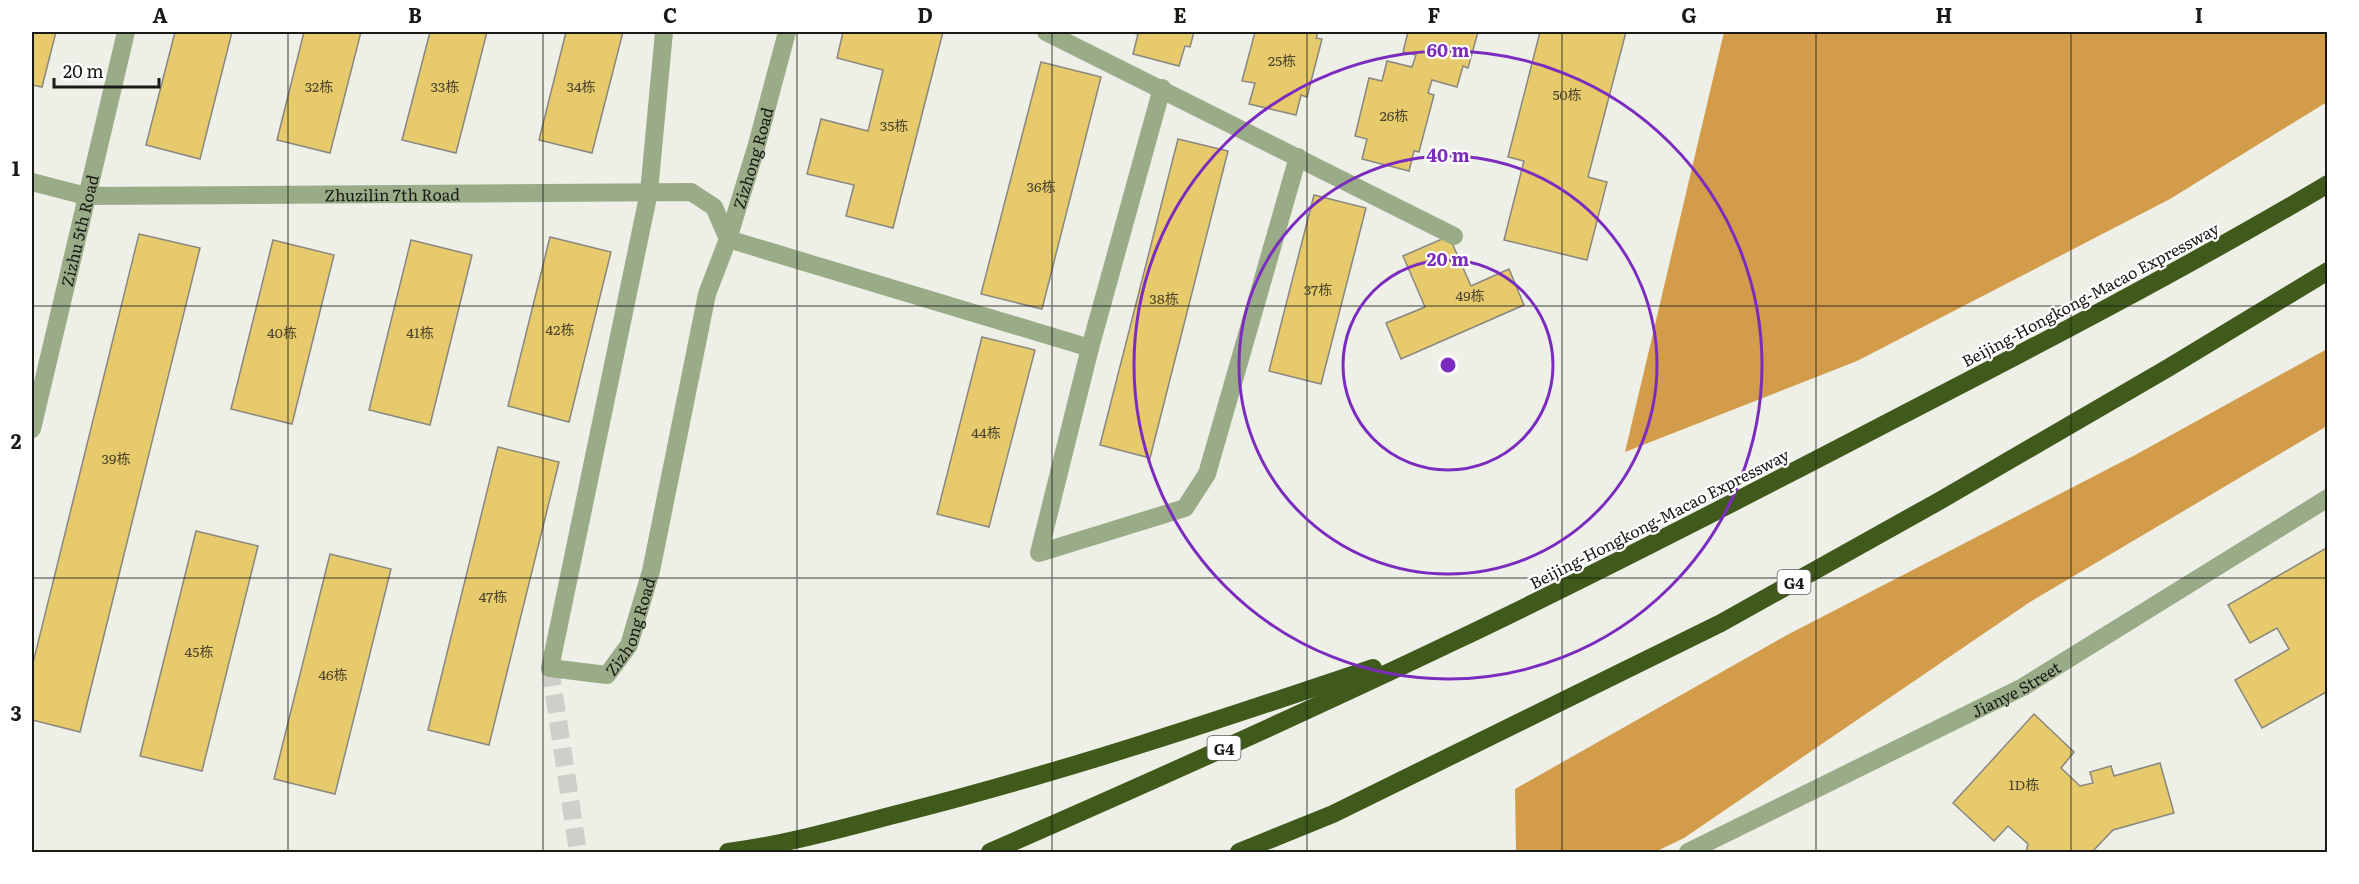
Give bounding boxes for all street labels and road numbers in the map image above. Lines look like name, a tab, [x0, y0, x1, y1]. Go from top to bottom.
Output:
street label: Zizhong Road	[726, 104, 779, 212]
street label: Zizhu 5th Road	[54, 172, 104, 289]
street label: Zhuzilin 7th Road	[324, 182, 460, 206]
street label: Beijing-Hongkong-Macao Expressway	[1957, 215, 2224, 372]
street label: Beijing-Hongkong-Macao Expressway	[1525, 442, 1794, 594]
road number: G4	[1778, 570, 1810, 594]
street label: Zizhong Road	[599, 574, 660, 680]
street label: Jianye Street	[1967, 654, 2065, 723]
road number: G4	[1208, 736, 1240, 760]

